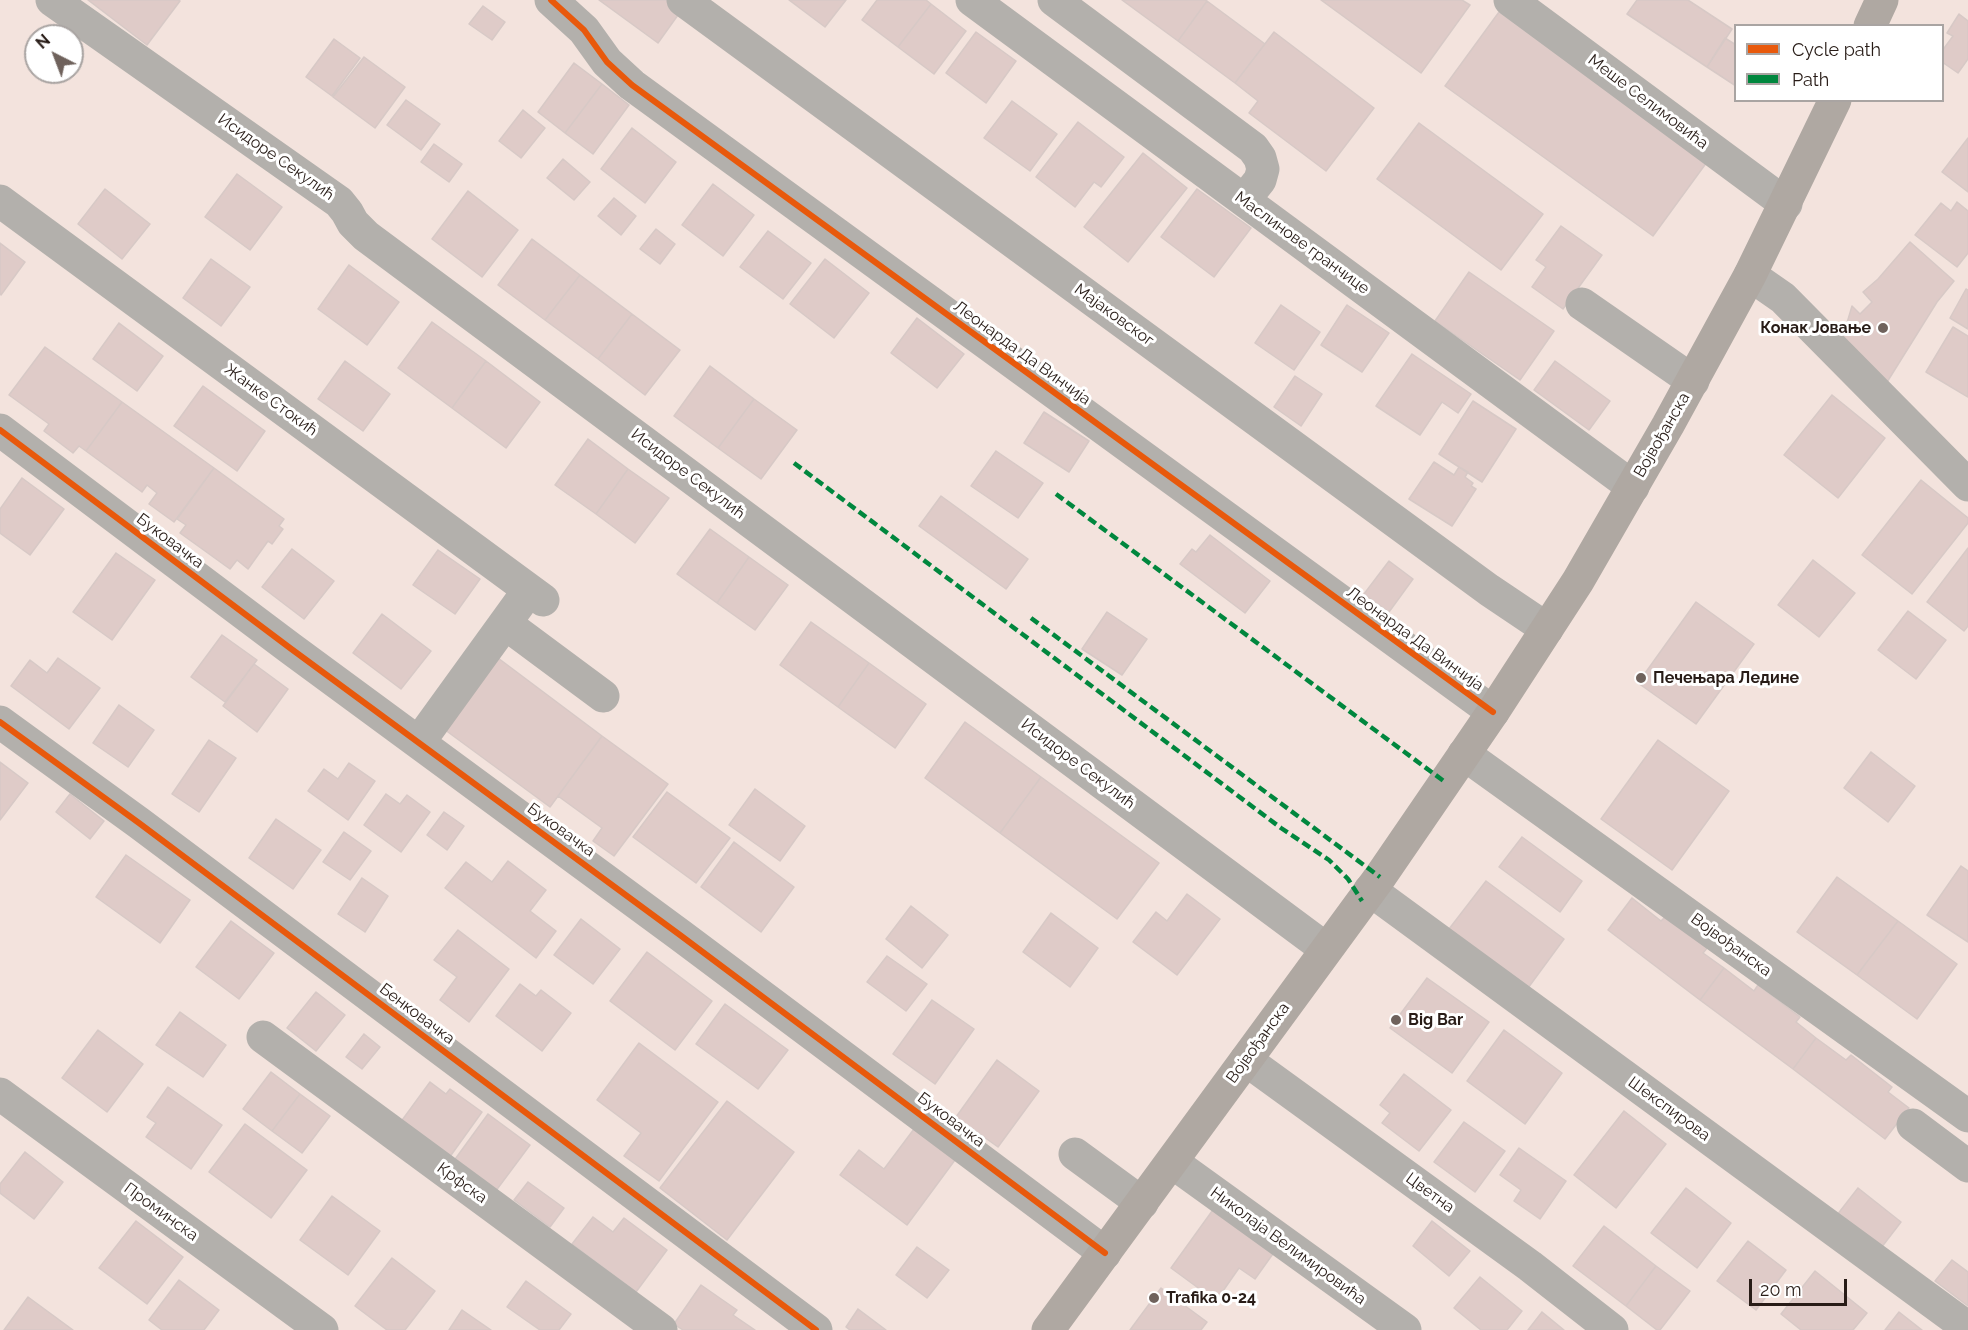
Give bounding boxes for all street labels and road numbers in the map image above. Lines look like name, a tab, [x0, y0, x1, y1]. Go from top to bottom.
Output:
street label: Меше Селимовића	[1584, 51, 1712, 153]
street label: Исидоре Секулић	[214, 110, 338, 204]
street label: Маслинове гранчице	[1231, 188, 1373, 298]
street label: Мајаковског	[1070, 280, 1158, 350]
street label: Леонарда Да Винчија	[950, 297, 1094, 409]
street label: Жанке Стокић	[221, 360, 321, 440]
street label: Војвођанска	[1630, 389, 1694, 481]
street label: Исидоре Секулић	[627, 425, 749, 523]
street label: Буковачка	[133, 510, 207, 572]
street label: Леонарда Да Винчија	[1343, 583, 1487, 695]
street label: Исидоре Секулић	[1017, 715, 1139, 813]
street label: Буковачка	[523, 799, 599, 861]
street label: Војвођанска	[1687, 909, 1775, 981]
street label: Бенковачка	[376, 980, 458, 1048]
street label: Војвођанска	[1222, 999, 1294, 1087]
street label: Шекспирова	[1624, 1073, 1714, 1145]
street label: Буковачка	[914, 1089, 988, 1151]
street label: Крфска	[433, 1158, 491, 1208]
street label: Цветна	[1402, 1169, 1458, 1217]
street label: Проминска	[120, 1179, 202, 1245]
street label: Николаја Велимировића	[1206, 1183, 1370, 1309]

